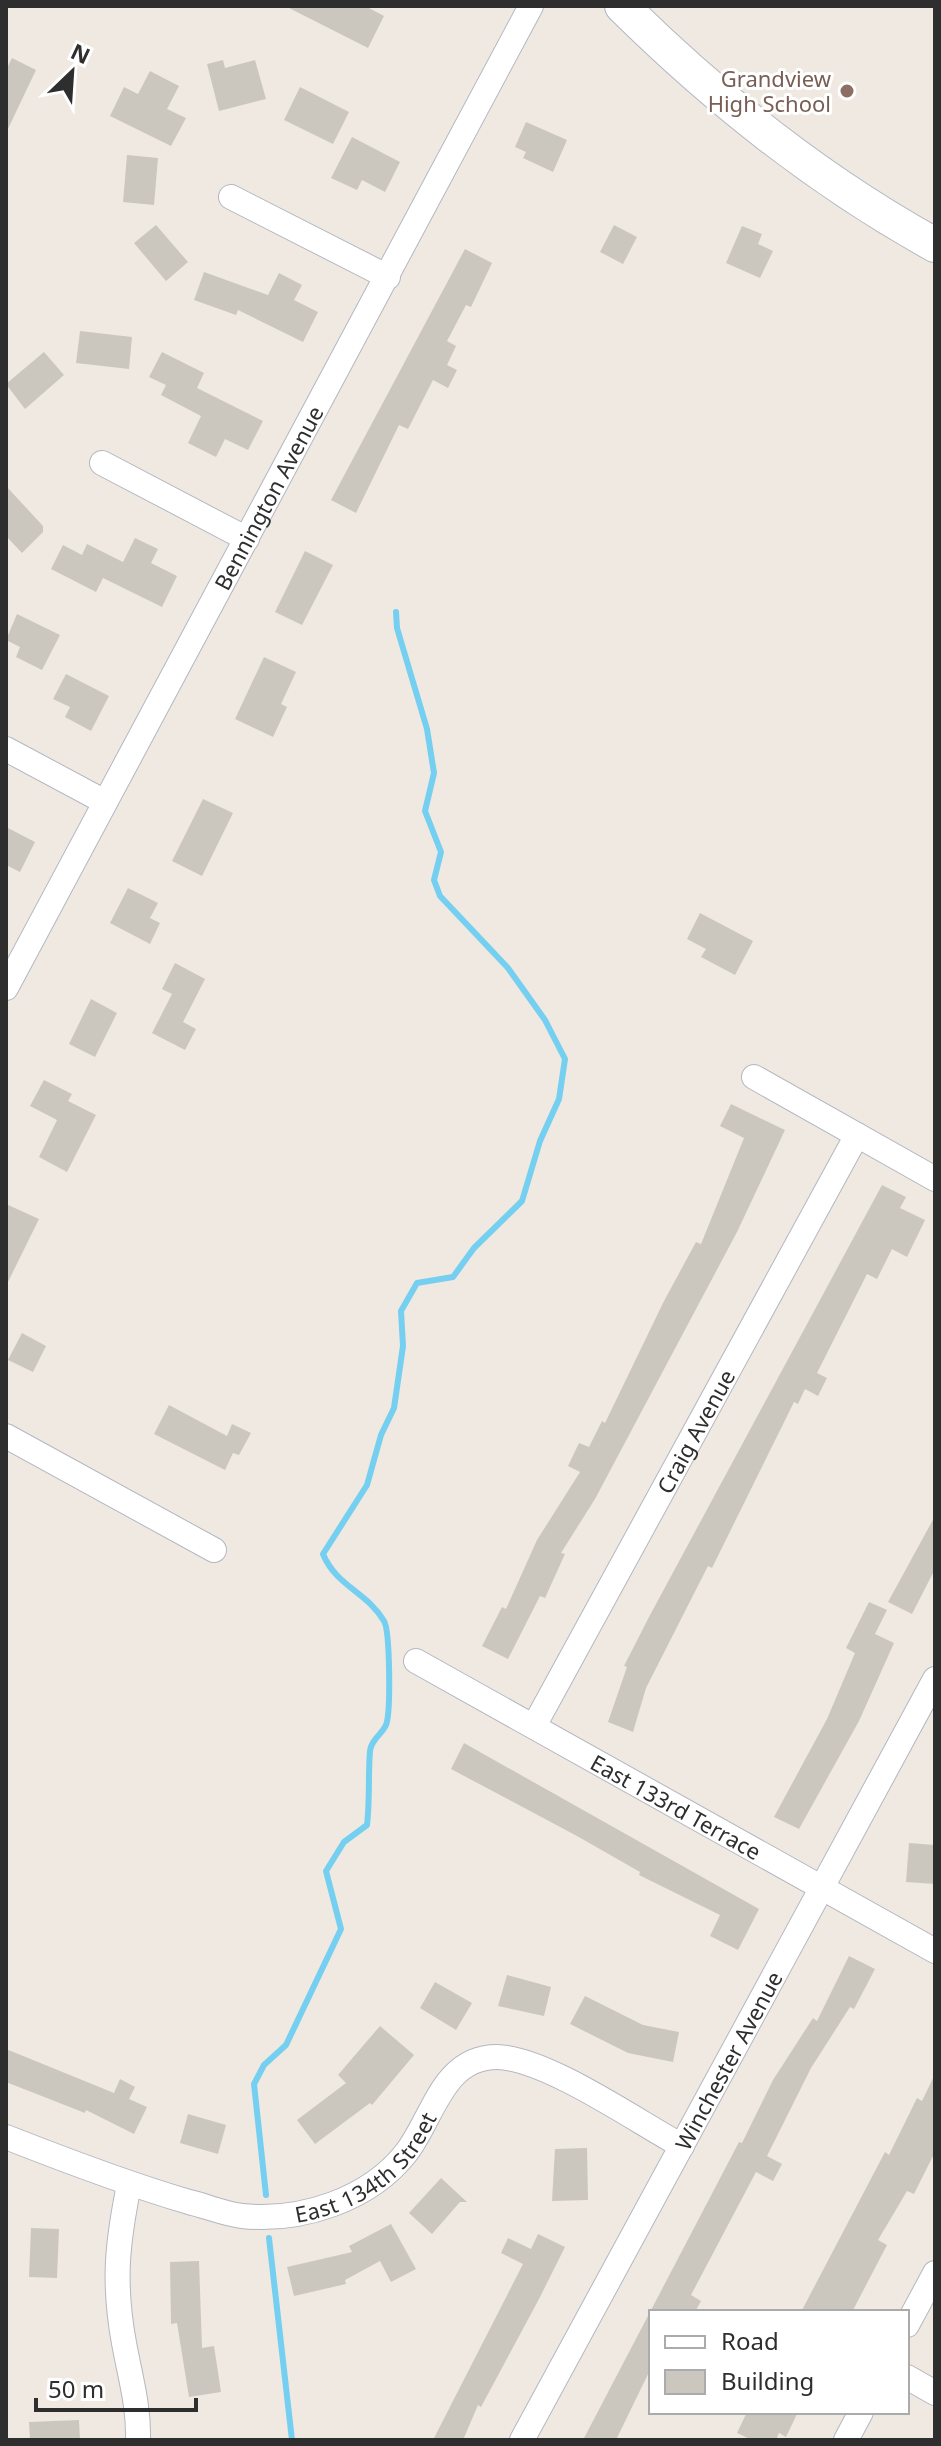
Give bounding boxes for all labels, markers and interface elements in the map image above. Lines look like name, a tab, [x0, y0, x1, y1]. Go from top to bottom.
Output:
north arrow	[32, 32, 112, 112]
text: N	[66, 36, 95, 70]
place label: Grandview High School	[708, 63, 832, 118]
marker: Grandview High School	[838, 82, 856, 100]
street label: Bennington Avenue	[207, 400, 330, 595]
street label: Craig Avenue	[649, 1364, 741, 1499]
street label: East 133rd Terrace	[586, 1747, 767, 1866]
street label: Winchester Avenue	[667, 1966, 789, 2155]
street label: East 134th Street	[292, 2107, 442, 2229]
legend	[649, 2310, 909, 2414]
text: Road	[721, 2324, 779, 2357]
scale bar	[36, 2362, 196, 2412]
text: Building	[721, 2364, 814, 2397]
text: 50 m	[48, 2372, 104, 2405]

